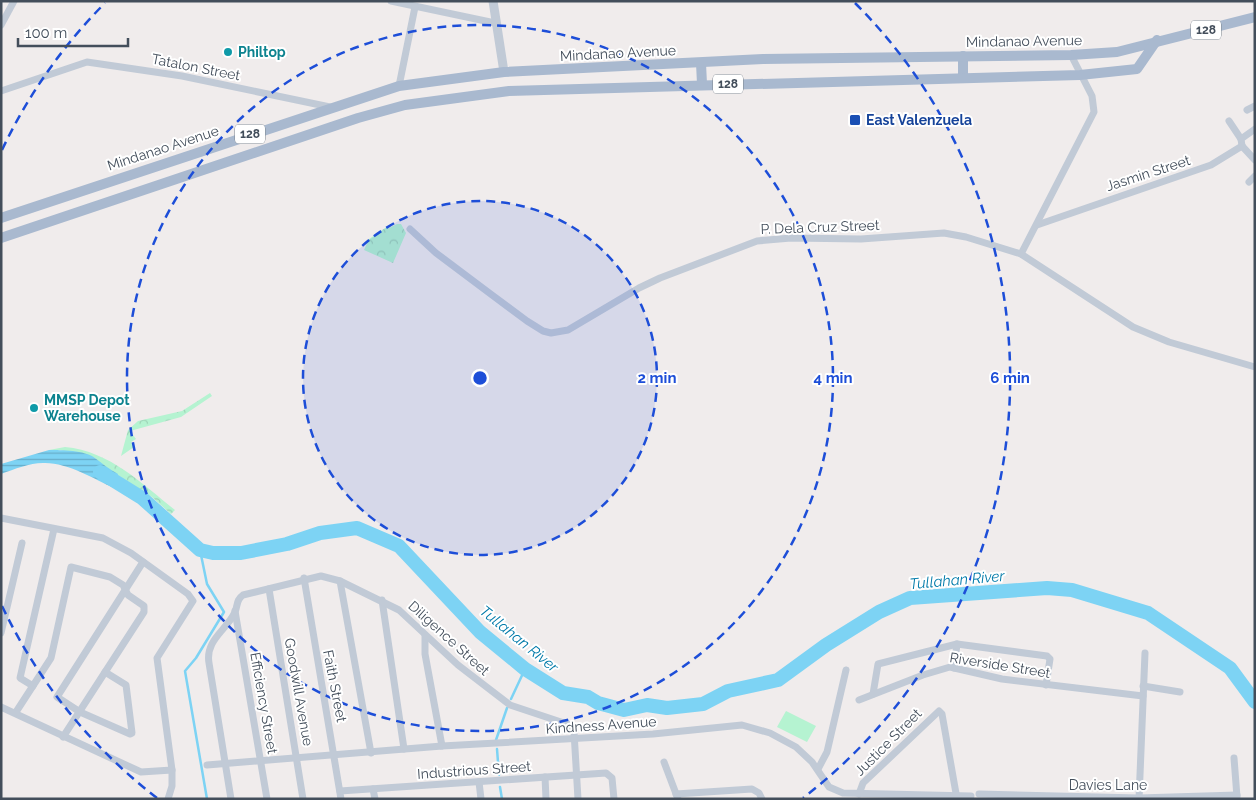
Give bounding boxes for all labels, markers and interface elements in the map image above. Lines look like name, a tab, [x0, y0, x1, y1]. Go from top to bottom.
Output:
scale bar	[18, 15, 128, 47]
road number: 128	[1191, 20, 1221, 40]
text: 100 m	[25, 24, 67, 42]
street label: Mindanao Avenue	[966, 32, 1082, 50]
street label: Mindanao Avenue	[560, 42, 676, 64]
place label: Philtop	[238, 44, 286, 60]
marker: Philtop	[222, 46, 234, 58]
street label: Tatalon Street	[150, 51, 242, 83]
road number: 128	[713, 74, 743, 94]
place label: East Valenzuela	[866, 112, 972, 128]
marker: East Valenzuela	[848, 113, 862, 127]
street label: Mindanao Avenue	[105, 122, 221, 174]
road number: 128	[235, 125, 265, 144]
street label: Jasmin Street	[1104, 152, 1192, 194]
street label: P. Dela Cruz Street	[760, 217, 880, 237]
centre of rings	[471, 369, 489, 387]
text: 2 min	[638, 369, 676, 387]
text: 4 min	[813, 369, 853, 387]
text: 6 min	[990, 369, 1030, 387]
place label: MMSP Depot Warehouse	[44, 392, 130, 424]
marker: MMSP Depot Warehouse	[28, 402, 40, 414]
water label: Tullahan River	[909, 567, 1006, 593]
street label: Diligence Street	[405, 598, 493, 679]
water label: Tullahan River	[476, 602, 562, 677]
street label: Goodwill Avenue	[282, 637, 316, 747]
street label: Faith Street	[320, 649, 350, 724]
street label: Riverside Street	[949, 649, 1052, 681]
street label: Efficiency Street	[247, 651, 281, 755]
street label: Justice Street	[851, 705, 925, 779]
street label: Kindness Avenue	[545, 713, 657, 737]
street label: Industrious Street	[417, 758, 532, 782]
street label: Davies Lane	[1069, 777, 1147, 793]

